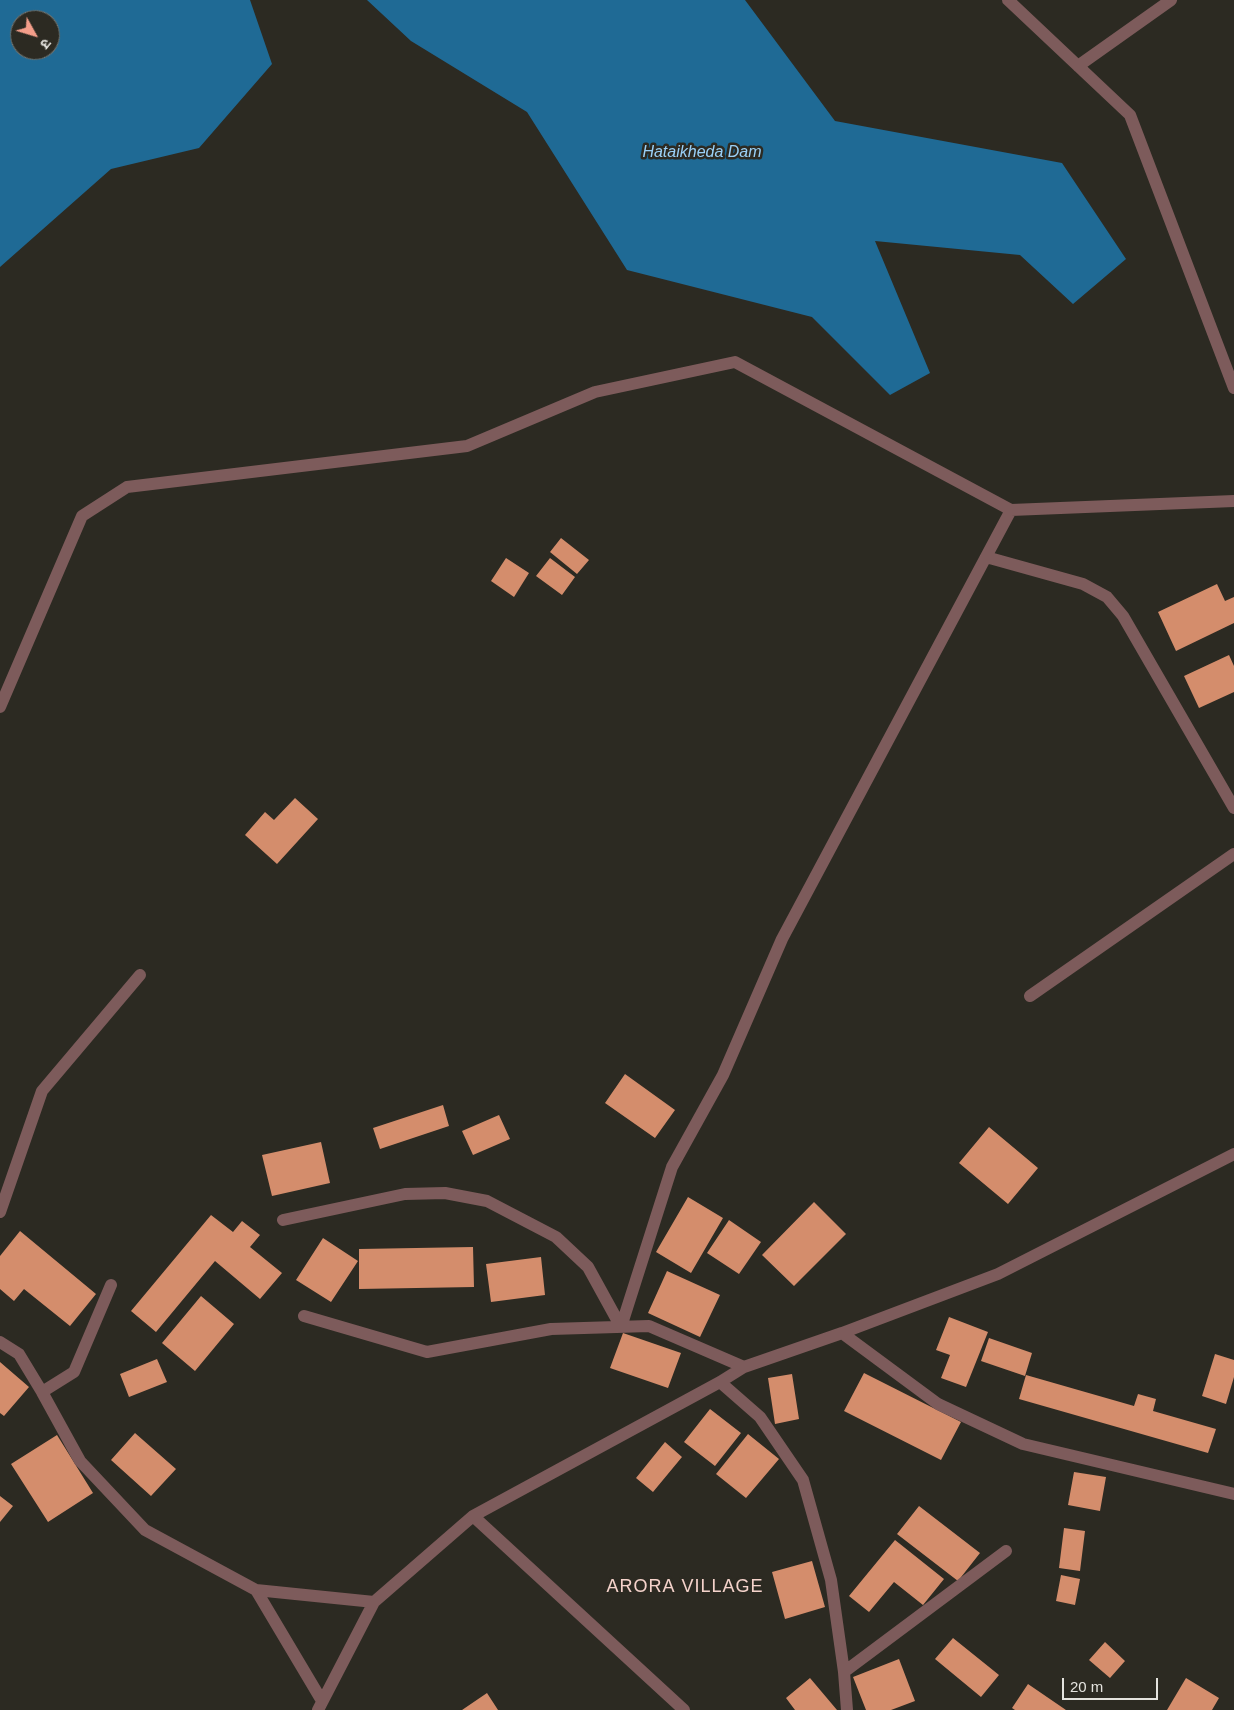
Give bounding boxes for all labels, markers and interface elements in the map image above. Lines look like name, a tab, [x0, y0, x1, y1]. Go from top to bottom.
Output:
north arrow	[10, 10, 60, 60]
text: उ	[37, 36, 55, 52]
water label: Hataikheda Dam	[642, 143, 762, 163]
district label: ARORA VILLAGE	[605, 1576, 765, 1598]
scale bar	[1064, 1668, 1160, 1700]
text: 20 m	[1070, 1678, 1103, 1695]

